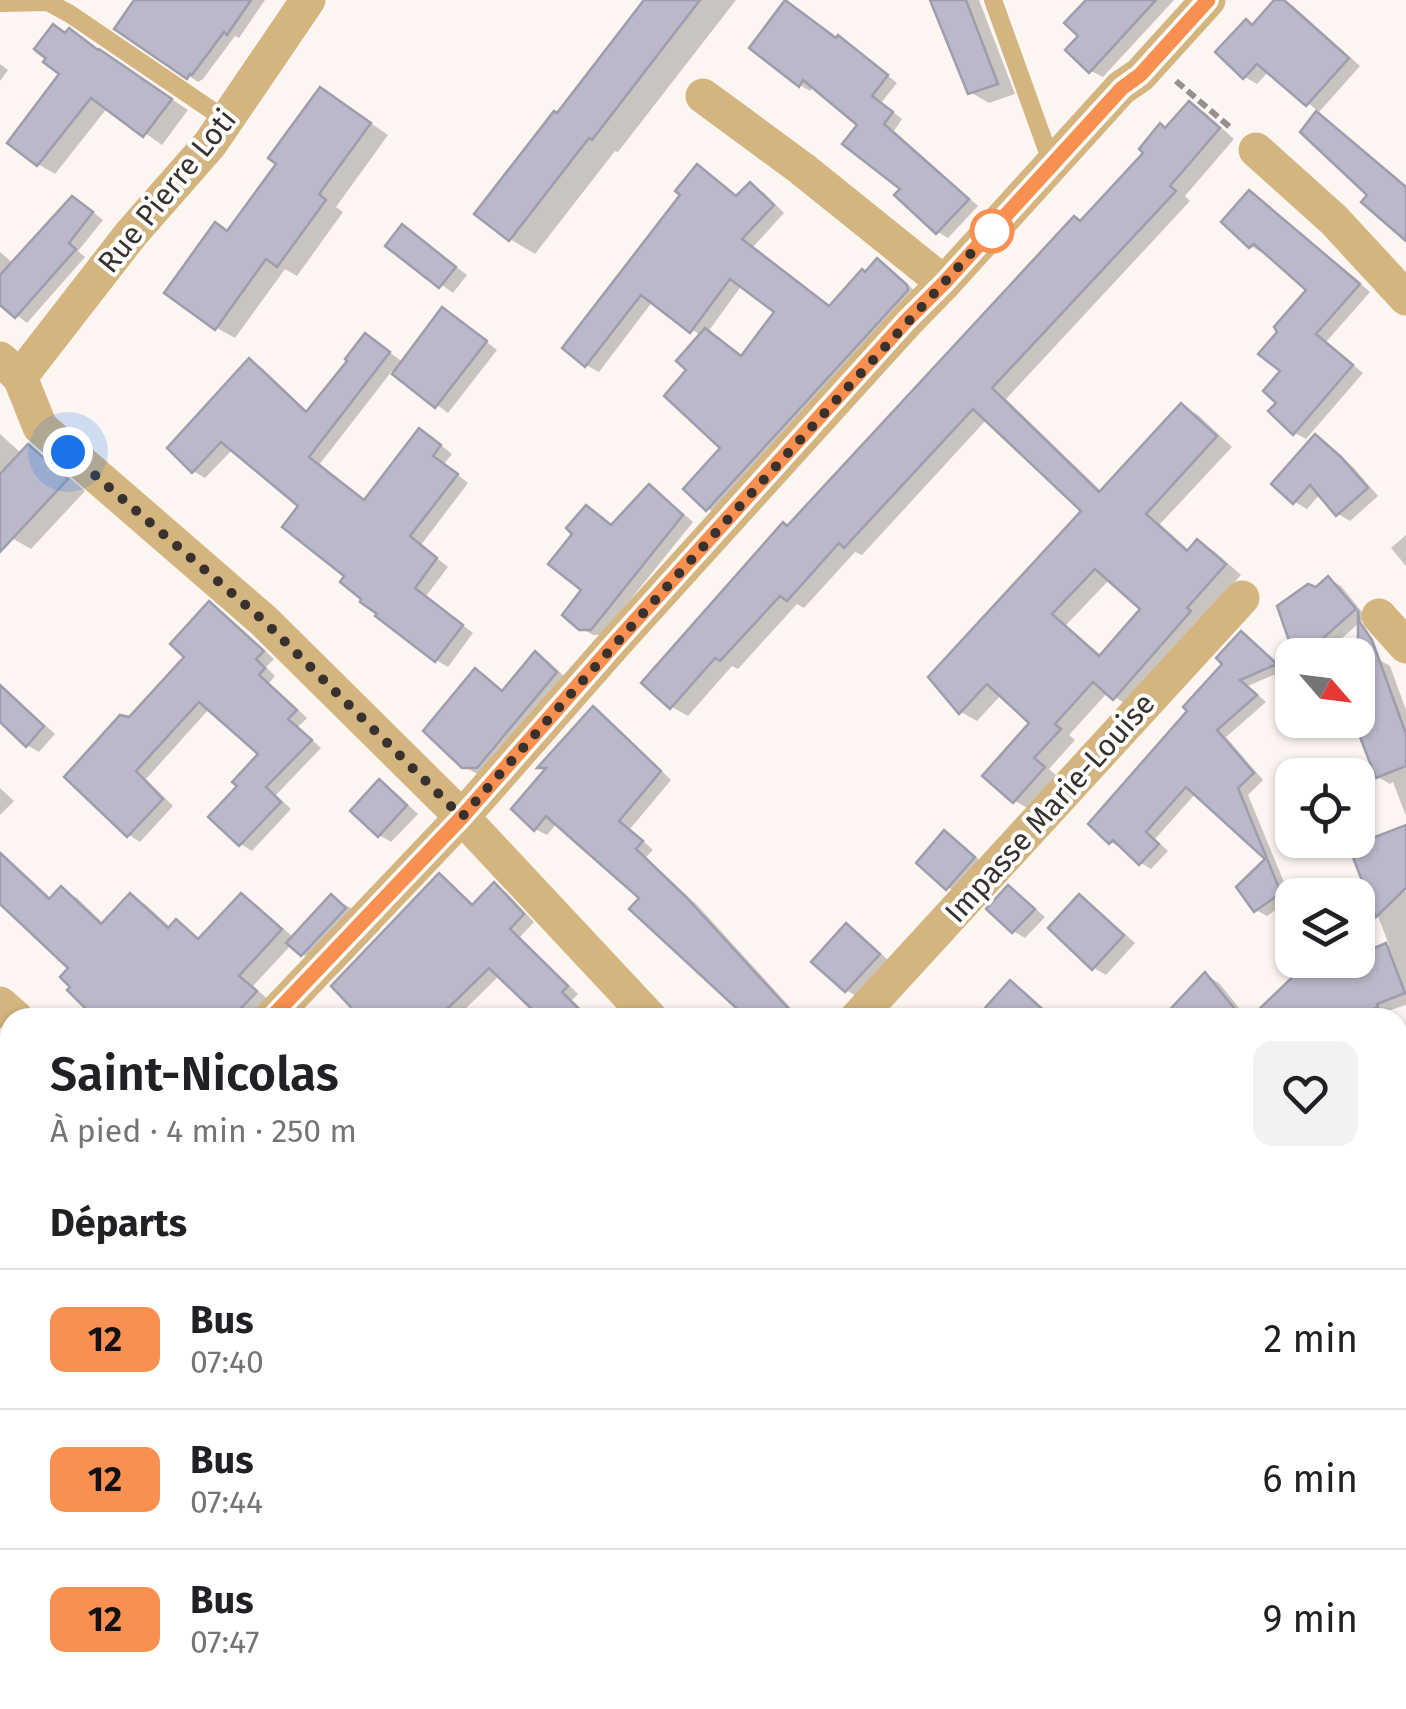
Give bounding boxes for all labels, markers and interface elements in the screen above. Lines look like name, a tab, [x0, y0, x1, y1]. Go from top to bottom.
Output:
street label: Rue Pierre Loti	[90, 102, 244, 280]
unlabelled marker	[971, 210, 1013, 252]
your location	[43, 427, 93, 477]
north arrow	[1275, 638, 1375, 738]
map controls	[1275, 638, 1375, 978]
street label: Impasse Marie-Louise	[938, 686, 1162, 930]
button: locate	[1275, 758, 1375, 858]
button: layers	[1275, 878, 1375, 978]
button: heart	[1253, 1041, 1358, 1146]
text: Saint-Nicolas	[50, 1045, 339, 1103]
text: À pied · 4 min · 250 m	[50, 1112, 357, 1150]
text: Départs	[50, 1200, 187, 1246]
text: Bus	[190, 1297, 254, 1343]
text: 2 min	[1264, 1316, 1358, 1362]
text: 12	[88, 1318, 122, 1360]
text: 07:40	[190, 1343, 264, 1381]
text: Bus	[190, 1437, 254, 1483]
text: 6 min	[1262, 1456, 1358, 1502]
text: 12	[88, 1458, 122, 1500]
text: 07:44	[190, 1483, 263, 1521]
text: Bus	[190, 1577, 254, 1623]
text: 9 min	[1262, 1596, 1358, 1642]
text: 12	[88, 1598, 122, 1640]
text: 07:47	[190, 1623, 259, 1661]

